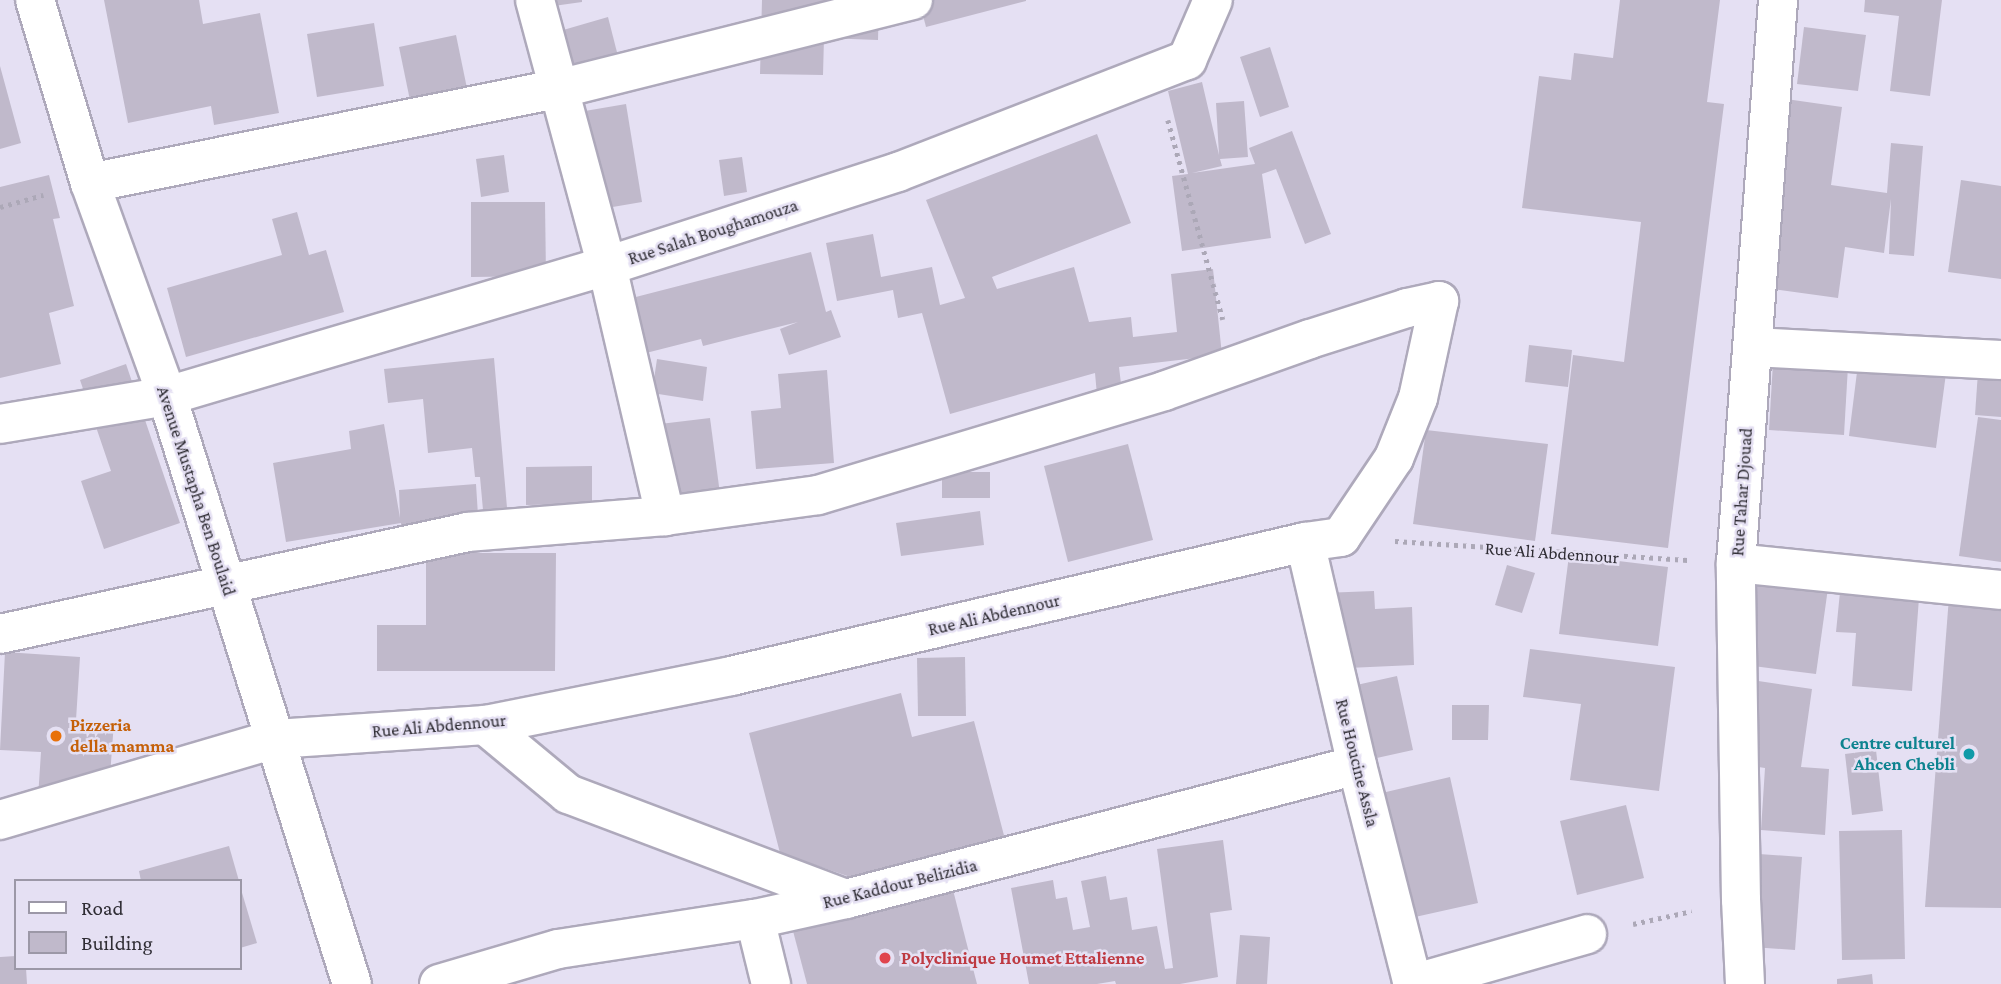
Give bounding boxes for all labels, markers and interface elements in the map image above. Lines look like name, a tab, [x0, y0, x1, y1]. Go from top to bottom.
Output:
street label: Rue Salah Boughamouza	[625, 194, 801, 270]
street label: Avenue Mustapha Ben Boulaid	[152, 383, 240, 599]
street label: Rue Tahar Djouad	[1727, 427, 1757, 557]
street label: Rue Ali Abdennour	[1484, 538, 1620, 568]
street label: Rue Ali Abdennour	[926, 589, 1062, 641]
street label: Rue Houcine Assla	[1331, 697, 1383, 829]
street label: Rue Ali Abdennour	[371, 709, 507, 743]
place label: Pizzeria della mamma	[70, 715, 174, 758]
marker: Pizzeria della mamma	[48, 728, 64, 744]
place label: Centre culturel Ahcen Chebli	[1840, 733, 1955, 776]
marker: Centre culturel Ahcen Chebli	[1961, 746, 1977, 762]
street label: Rue Kaddour Belizidia	[821, 854, 979, 914]
legend	[14, 879, 242, 970]
text: Road	[81, 896, 124, 920]
text: Building	[81, 931, 153, 955]
place label: Polyclinique Houmet Ettalienne	[901, 947, 1144, 969]
marker: Polyclinique Houmet Ettalienne	[875, 948, 895, 968]

